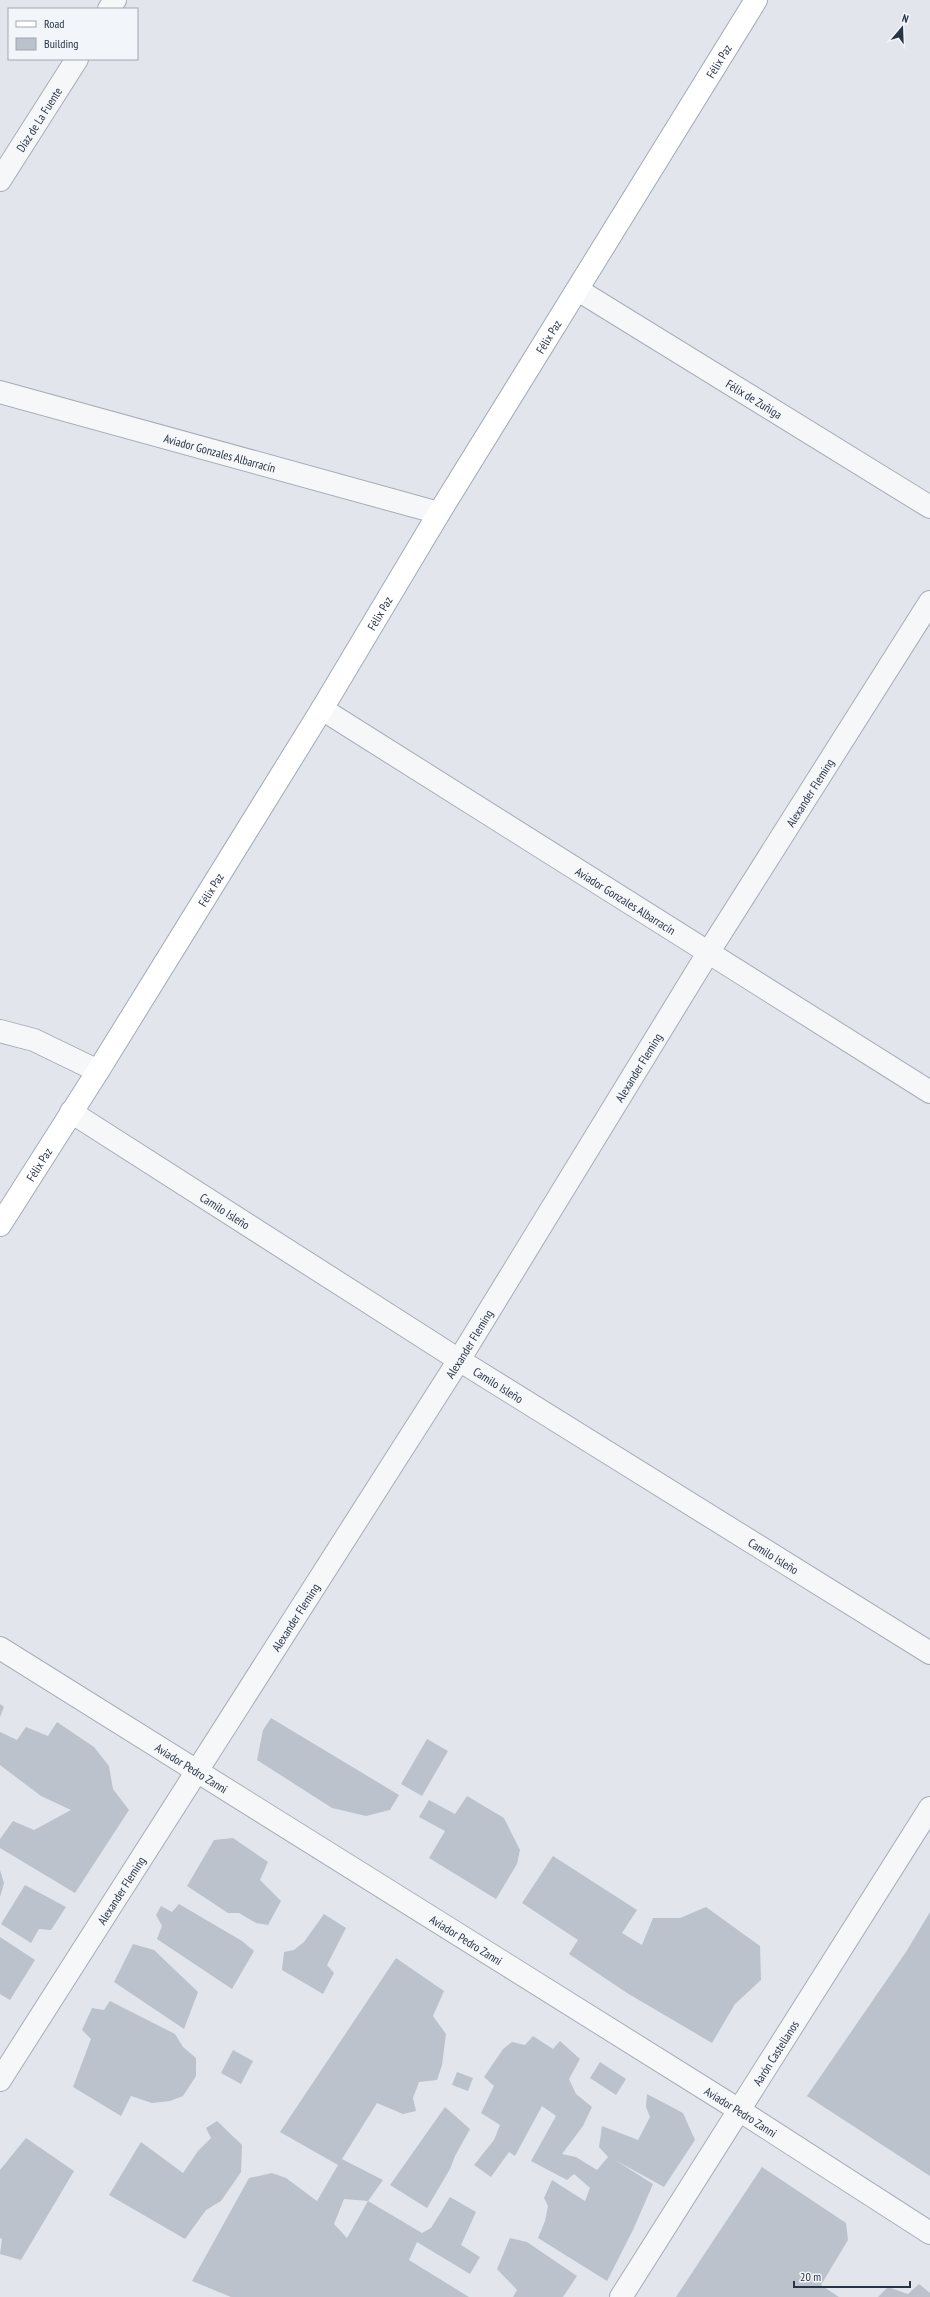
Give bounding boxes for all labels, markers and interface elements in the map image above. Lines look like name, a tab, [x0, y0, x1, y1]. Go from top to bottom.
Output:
legend	[8, 8, 138, 60]
north arrow	[882, 8, 922, 48]
text: N	[900, 11, 910, 26]
text: Road	[44, 16, 64, 31]
text: Building	[44, 36, 79, 51]
street label: Félix Paz	[702, 41, 734, 80]
street label: Díaz de La Fuente	[13, 84, 65, 154]
street label: Félix Paz	[532, 317, 564, 356]
street label: Félix de Zuñiga	[723, 376, 785, 422]
street label: Aviador Gonzales Albarracín	[162, 430, 277, 475]
street label: Félix Paz	[363, 593, 395, 633]
street label: Alexander Fleming	[782, 755, 837, 829]
street label: Aviador Gonzales Albarracín	[573, 863, 679, 937]
street label: Félix Paz	[194, 870, 226, 909]
street label: Alexander Fleming	[611, 1030, 665, 1104]
street label: Félix Paz	[22, 1145, 55, 1184]
street label: Camilo Isleño	[197, 1189, 253, 1232]
street label: Alexander Fleming	[442, 1307, 496, 1381]
street label: Camilo Isleño	[471, 1363, 526, 1406]
street label: Camilo Isleño	[746, 1534, 801, 1577]
street label: Alexander Fleming	[268, 1580, 322, 1654]
street label: Aviador Pedro Zanni	[153, 1740, 231, 1796]
street label: Alexander Fleming	[94, 1853, 148, 1927]
street label: Aviador Pedro Zanni	[427, 1911, 505, 1968]
street label: Aarón Castellanos	[749, 2017, 802, 2088]
street label: Aviador Pedro Zanni	[702, 2083, 780, 2140]
scale bar	[794, 2263, 910, 2289]
text: 20 m	[800, 2269, 821, 2284]

